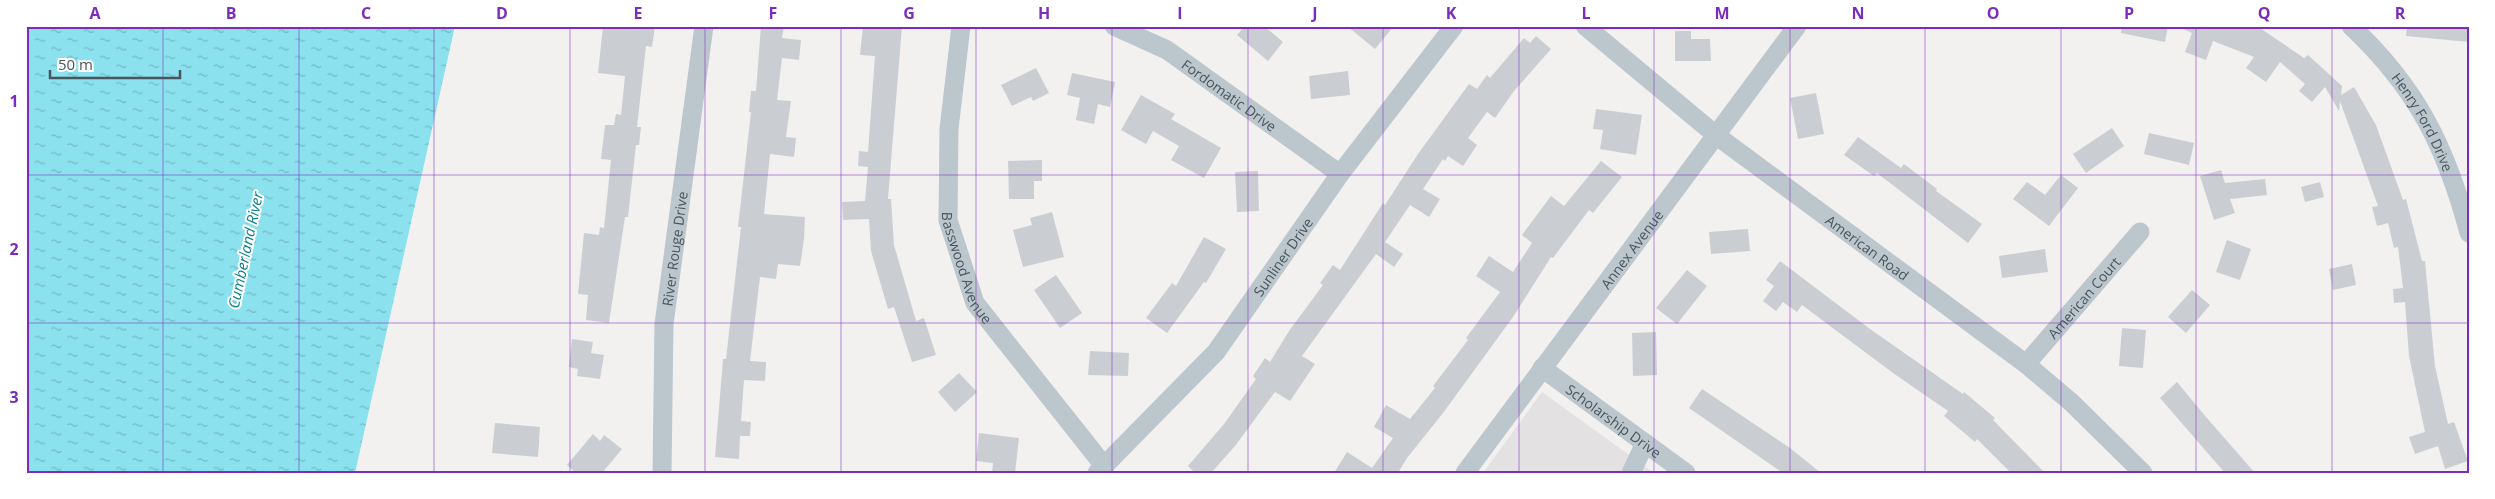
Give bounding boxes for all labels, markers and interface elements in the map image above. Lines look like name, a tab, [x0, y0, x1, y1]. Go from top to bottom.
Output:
text: A	[89, 2, 101, 24]
text: B	[226, 2, 236, 24]
text: C	[361, 2, 371, 24]
text: D	[496, 2, 508, 24]
text: E	[634, 2, 643, 24]
text: F	[769, 2, 777, 24]
text: G	[903, 2, 915, 24]
text: H	[1038, 2, 1050, 24]
text: I	[1177, 2, 1183, 24]
text: J	[1310, 2, 1318, 24]
text: K	[1446, 2, 1457, 24]
text: L	[1581, 2, 1591, 24]
text: M	[1714, 2, 1730, 24]
text: N	[1851, 2, 1865, 24]
text: O	[1987, 2, 1999, 24]
text: P	[2124, 2, 2134, 24]
text: Q	[2258, 2, 2270, 24]
text: R	[2395, 2, 2406, 24]
scale bar	[50, 48, 180, 80]
text: 50 m	[58, 54, 93, 74]
street label: Fordomatic Drive	[1178, 54, 1281, 135]
street label: Henry Ford Drive	[2388, 68, 2458, 174]
text: 1	[9, 90, 19, 112]
water label: Cumberland River	[223, 189, 267, 310]
street label: River Rouge Drive	[657, 190, 691, 307]
street label: Annex Avenue	[1596, 206, 1667, 292]
street label: American Road	[1822, 210, 1913, 284]
street label: Basswood Avenue	[938, 212, 997, 327]
street label: Sunliner Drive	[1248, 213, 1317, 300]
text: 2	[9, 238, 19, 260]
street label: American Court	[2043, 252, 2124, 342]
street label: Scholarship Drive	[1562, 379, 1666, 462]
text: 3	[9, 386, 19, 408]

